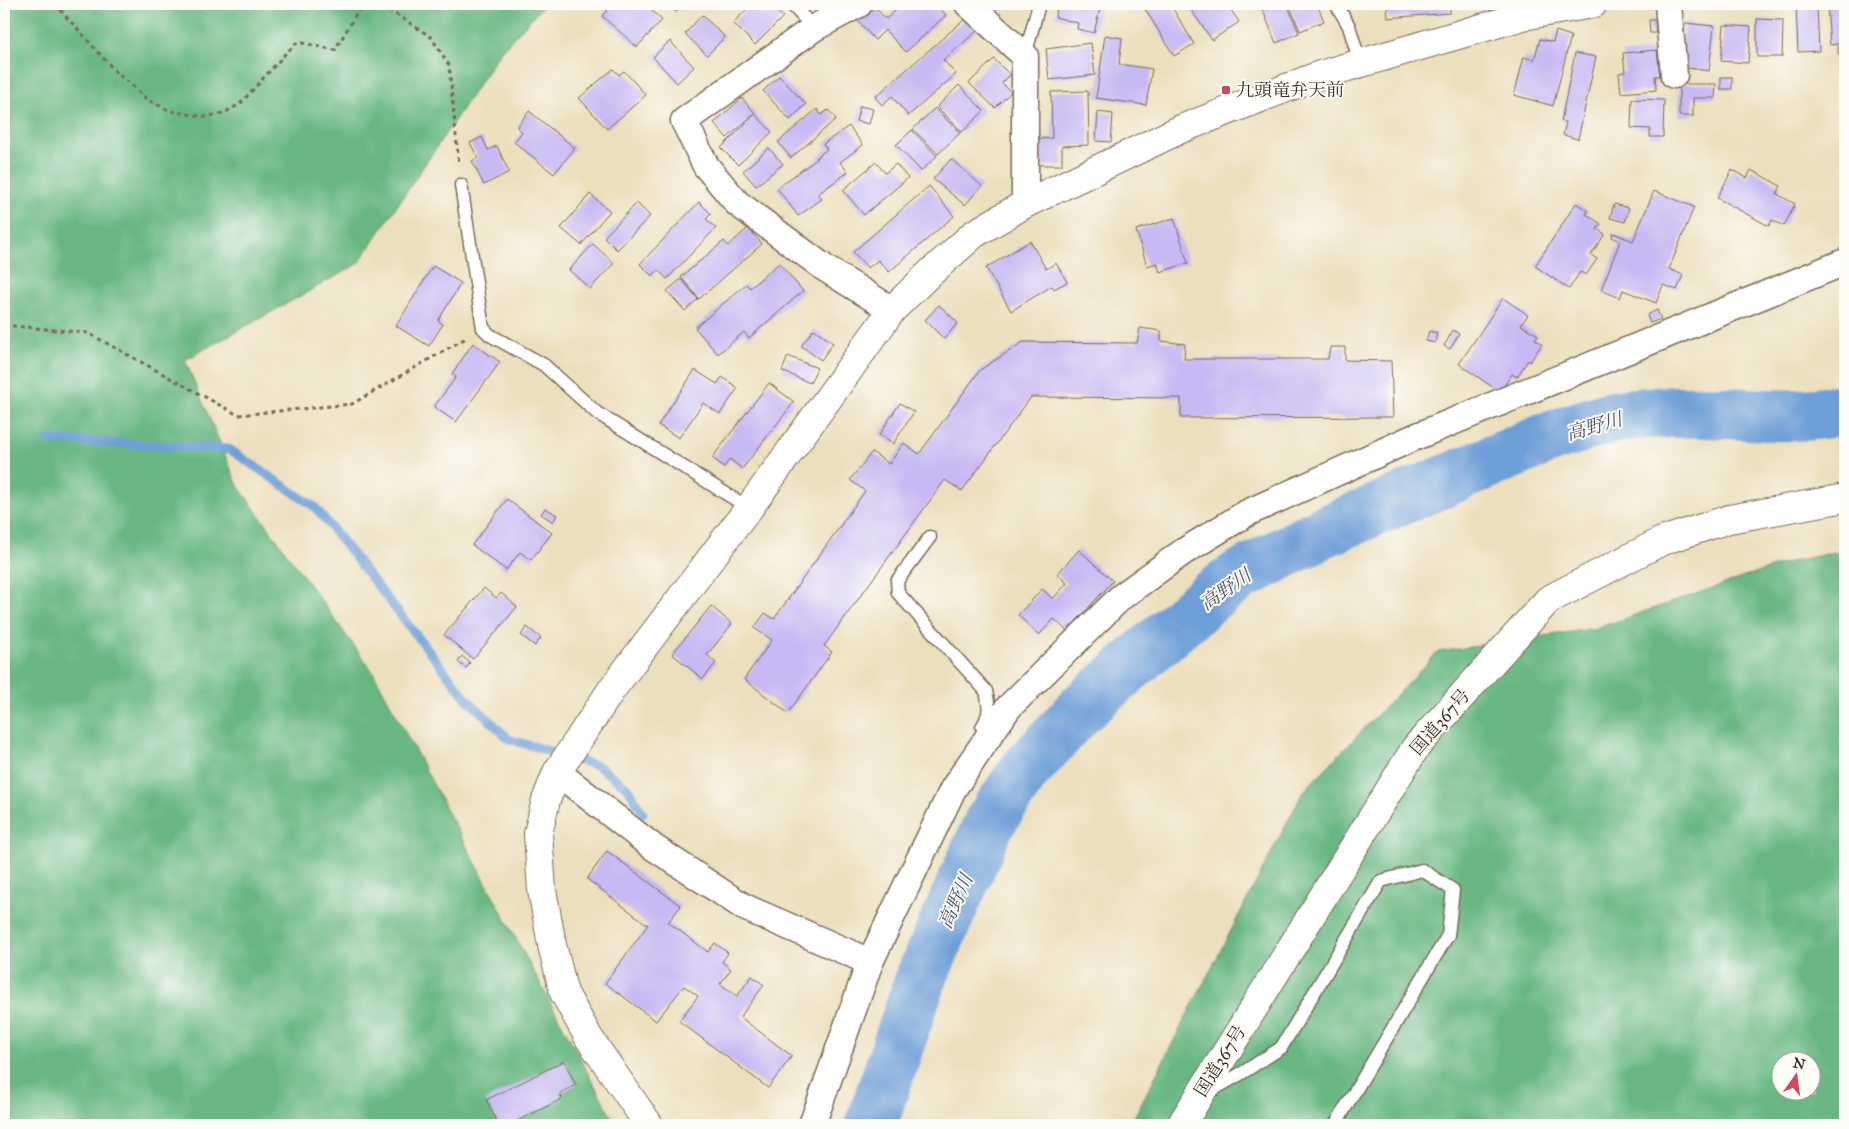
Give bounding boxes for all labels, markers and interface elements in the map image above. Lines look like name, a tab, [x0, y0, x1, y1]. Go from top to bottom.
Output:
place label: 九頭竜弁天前	[1236, 79, 1344, 101]
marker: 九頭竜弁天前	[1220, 84, 1232, 96]
water label: 高野川	[1564, 407, 1627, 445]
water label: 高野川	[1195, 562, 1257, 615]
street label: 国道367号	[1405, 685, 1475, 759]
water label: 高野川	[933, 869, 978, 932]
street label: 国道367号	[1189, 1021, 1251, 1101]
north arrow	[1772, 1052, 1822, 1102]
text: N	[1791, 1054, 1807, 1074]

